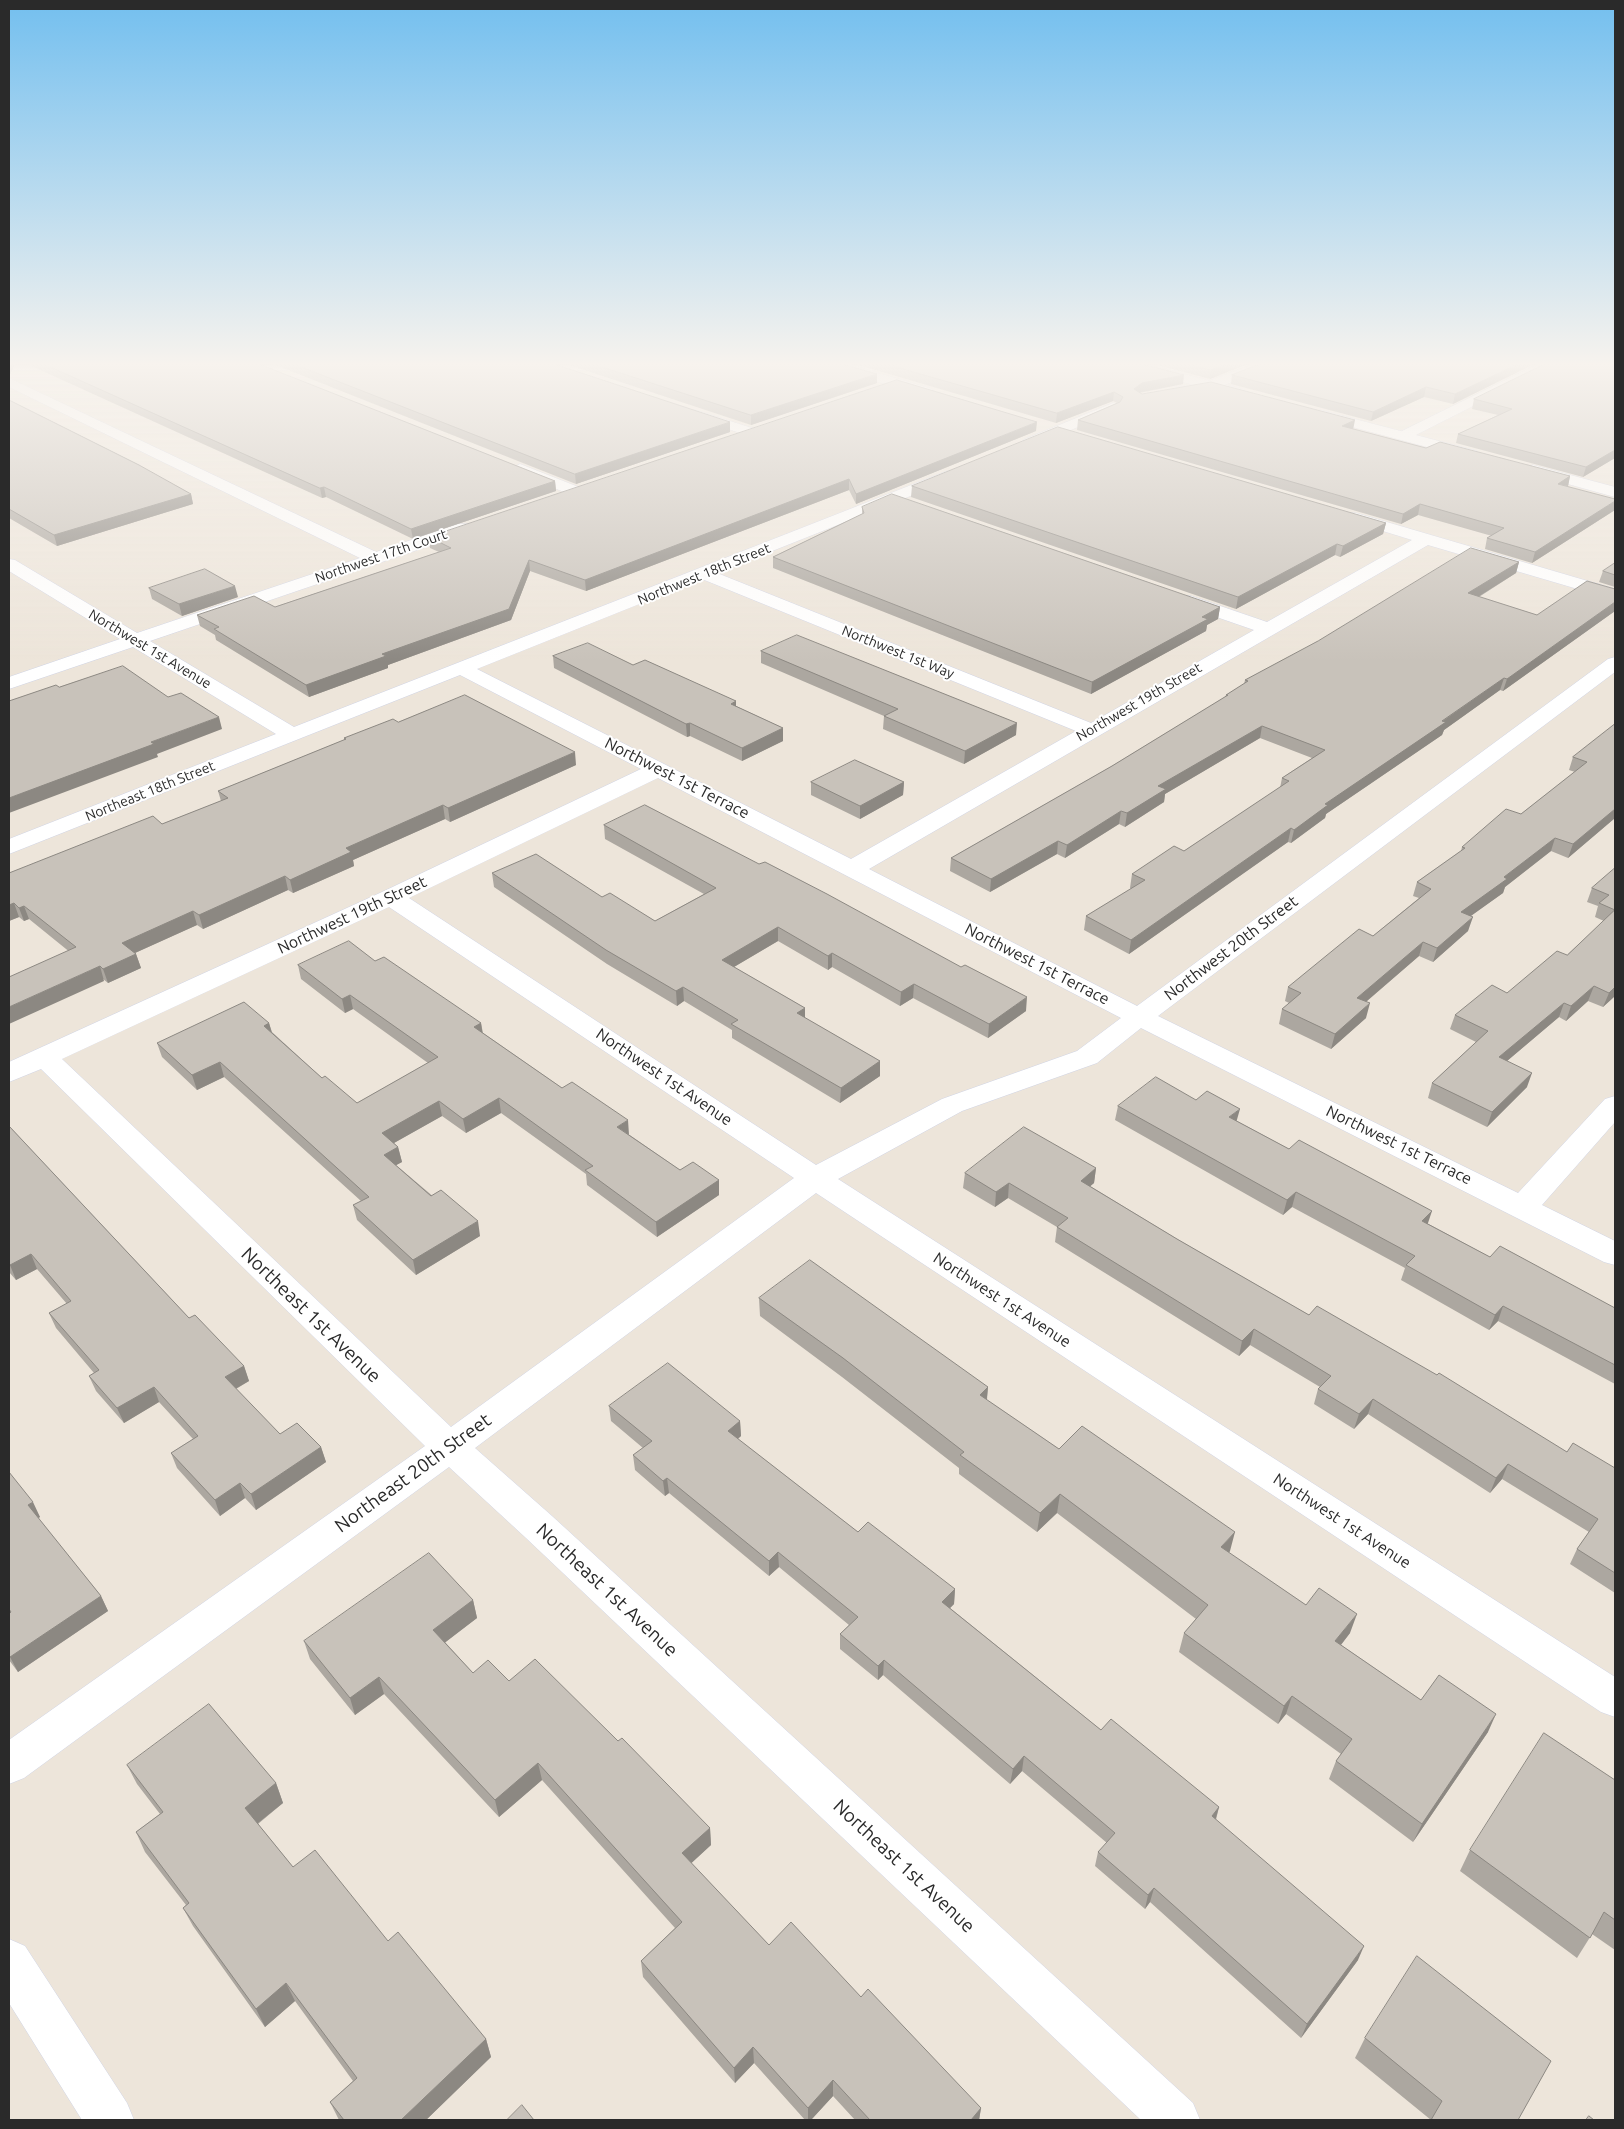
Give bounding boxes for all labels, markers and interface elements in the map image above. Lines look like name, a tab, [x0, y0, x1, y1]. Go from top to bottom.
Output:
street label: Northwest 17th Court	[313, 526, 449, 586]
street label: Northwest 18th Street	[635, 540, 773, 608]
street label: Northwest 1st Avenue	[86, 606, 214, 692]
street label: Northwest 1st Way	[839, 622, 957, 682]
street label: Northwest 19th Street	[1073, 659, 1205, 745]
street label: Northwest 1st Terrace	[601, 733, 753, 823]
street label: Northeast 18th Street	[83, 757, 217, 825]
street label: Northwest 19th Street	[274, 872, 430, 958]
street label: Northwest 20th Street	[1160, 892, 1302, 1004]
street label: Northwest 1st Terrace	[961, 919, 1113, 1009]
street label: Northwest 1st Avenue	[592, 1024, 736, 1130]
street label: Northwest 1st Terrace	[1323, 1101, 1475, 1189]
street label: Northeast 1st Avenue	[236, 1242, 386, 1388]
street label: Northwest 1st Avenue	[930, 1248, 1074, 1352]
street label: Northeast 20th Street	[330, 1409, 496, 1537]
street label: Northwest 1st Avenue	[1270, 1469, 1414, 1573]
street label: Northeast 1st Avenue	[531, 1518, 683, 1662]
street label: Northeast 1st Avenue	[828, 1794, 980, 1938]

